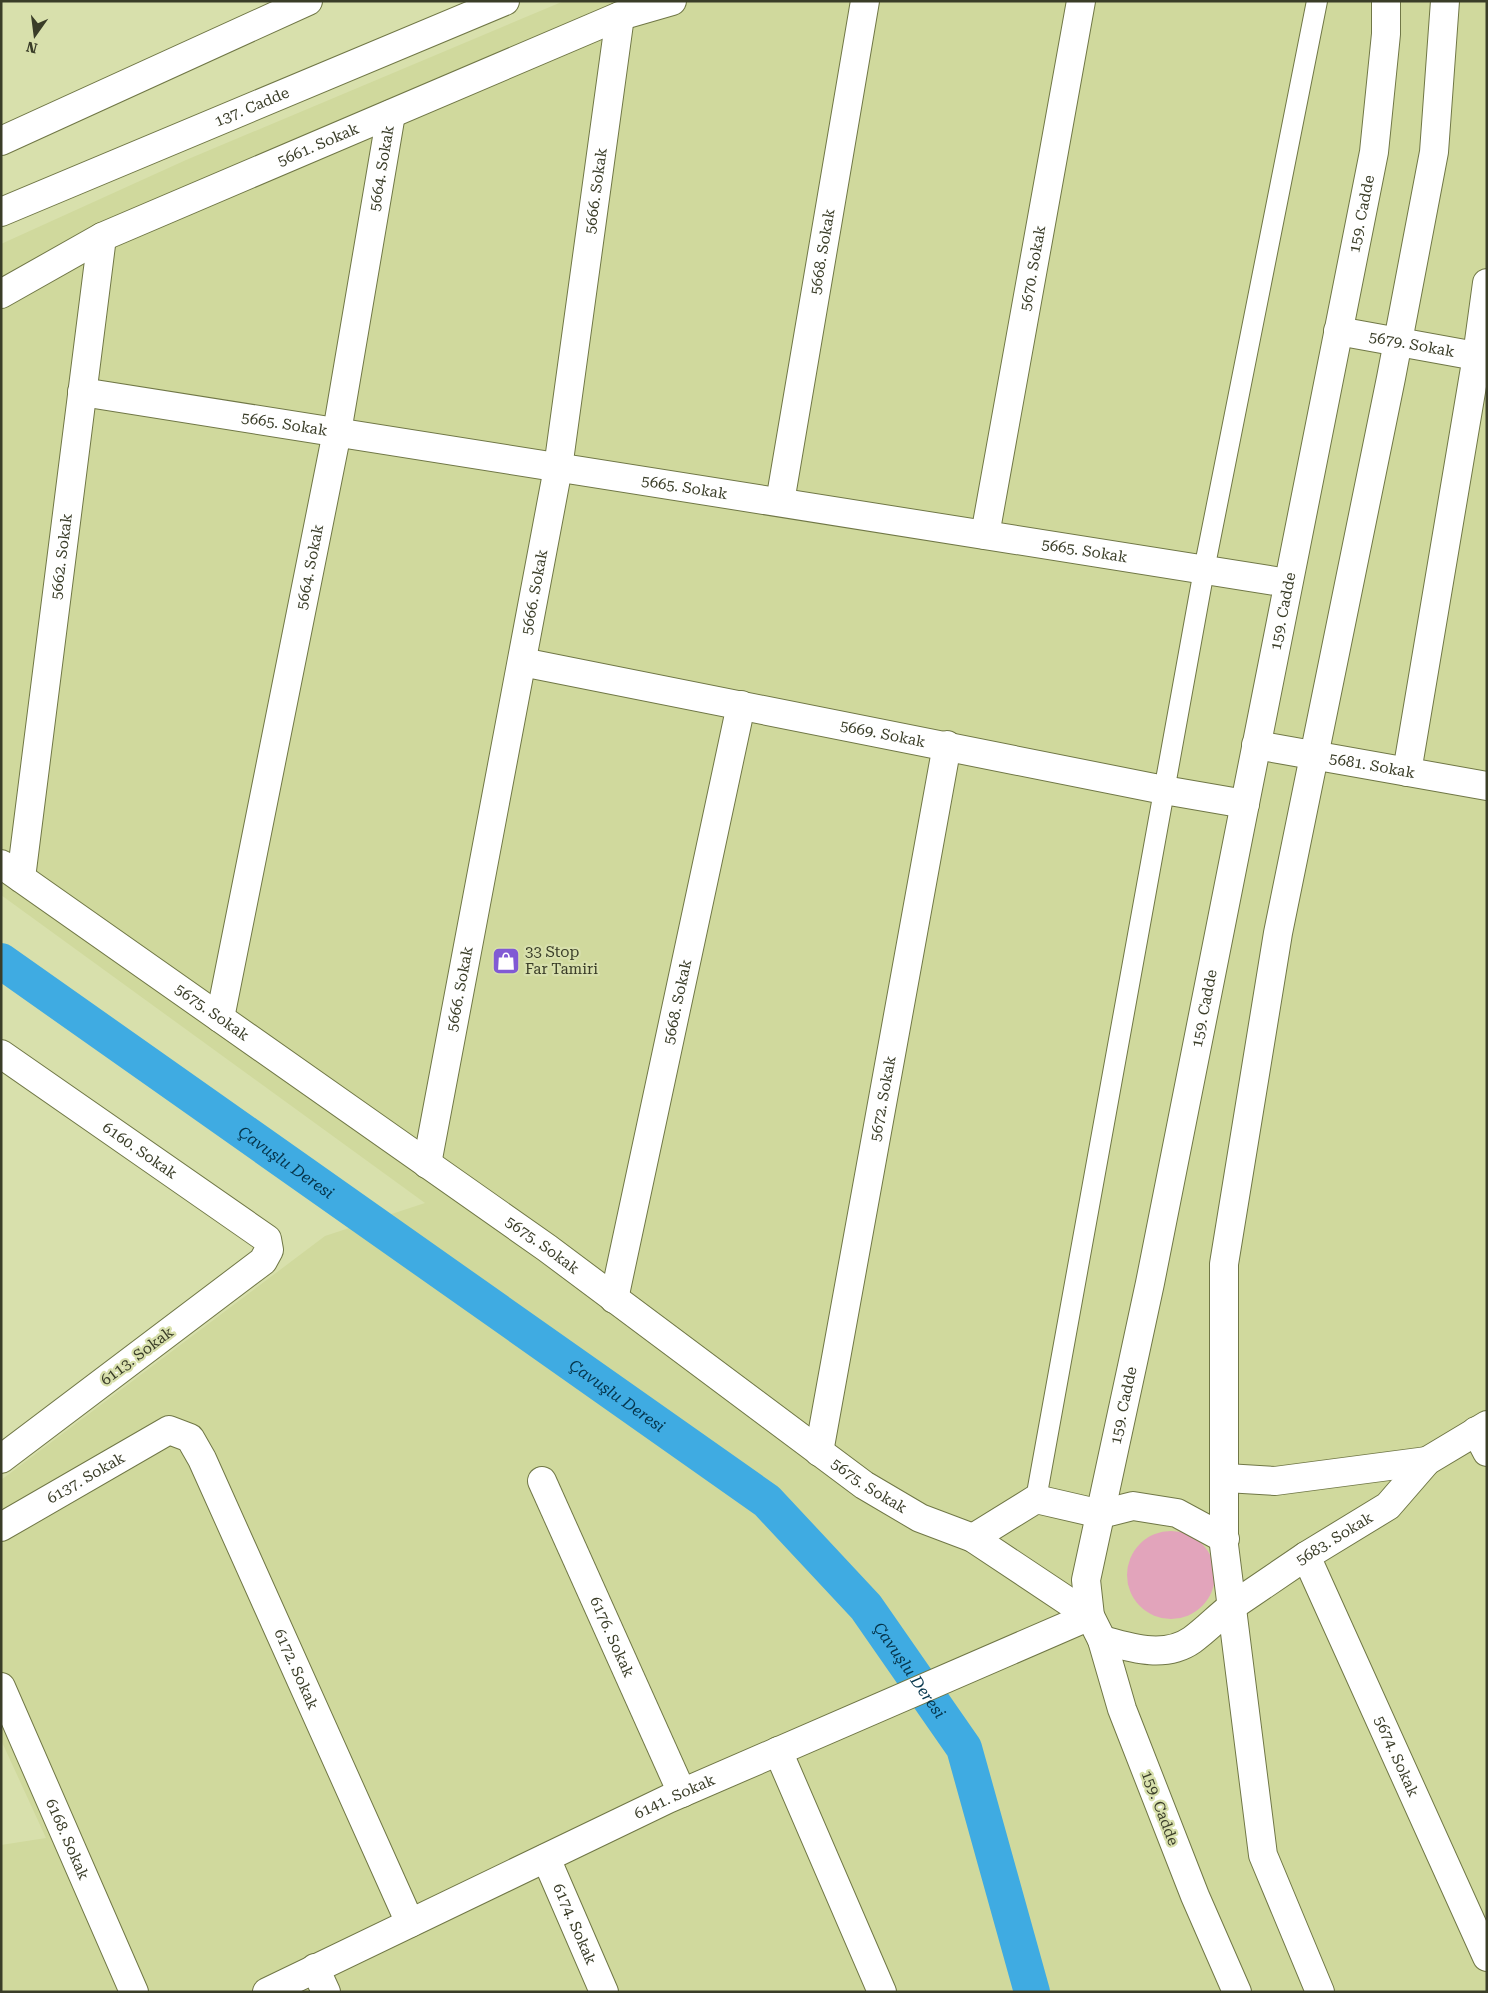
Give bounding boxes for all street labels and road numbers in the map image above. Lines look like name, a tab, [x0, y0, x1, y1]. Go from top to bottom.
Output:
street label: 137. Cadde	[212, 83, 292, 131]
street label: 5661. Sokak	[275, 119, 362, 170]
street label: 5664. Sokak	[366, 124, 398, 213]
street label: 5666. Sokak	[581, 146, 611, 235]
street label: 159. Cadde	[1345, 173, 1378, 255]
street label: 5668. Sokak	[806, 207, 839, 296]
street label: 5670. Sokak	[1016, 224, 1050, 313]
street label: 5679. Sokak	[1368, 328, 1457, 361]
street label: 5665. Sokak	[240, 408, 329, 440]
street label: 5665. Sokak	[640, 472, 729, 503]
street label: 5662. Sokak	[47, 512, 76, 601]
street label: 5664. Sokak	[293, 522, 327, 611]
street label: 5665. Sokak	[1040, 535, 1129, 567]
street label: 5666. Sokak	[518, 547, 552, 636]
street label: 159. Cadde	[1267, 571, 1300, 652]
street label: 5669. Sokak	[839, 717, 928, 751]
street label: 5681. Sokak	[1328, 749, 1417, 782]
street label: 5666. Sokak	[443, 944, 477, 1033]
street label: 5668. Sokak	[660, 957, 696, 1046]
street label: 159. Cadde	[1188, 968, 1221, 1049]
street label: 5675. Sokak	[171, 980, 253, 1045]
street label: 5672. Sokak	[866, 1054, 900, 1143]
street label: 6160. Sokak	[99, 1118, 181, 1183]
street label: 5675. Sokak	[502, 1213, 583, 1278]
street label: 6113. Sokak	[97, 1322, 177, 1389]
street label: 159. Cadde	[1106, 1365, 1141, 1446]
street label: 6137. Sokak	[44, 1448, 128, 1507]
street label: 5675. Sokak	[828, 1455, 910, 1517]
street label: 5683. Sokak	[1293, 1508, 1377, 1569]
street label: 6176. Sokak	[586, 1594, 638, 1681]
street label: 6172. Sokak	[270, 1626, 322, 1713]
street label: 5674. Sokak	[1370, 1713, 1423, 1800]
street label: 159. Cadde	[1137, 1768, 1183, 1848]
street label: 6141. Sokak	[631, 1771, 718, 1823]
street label: 6168. Sokak	[42, 1796, 93, 1883]
street label: 6174. Sokak	[549, 1881, 600, 1968]

